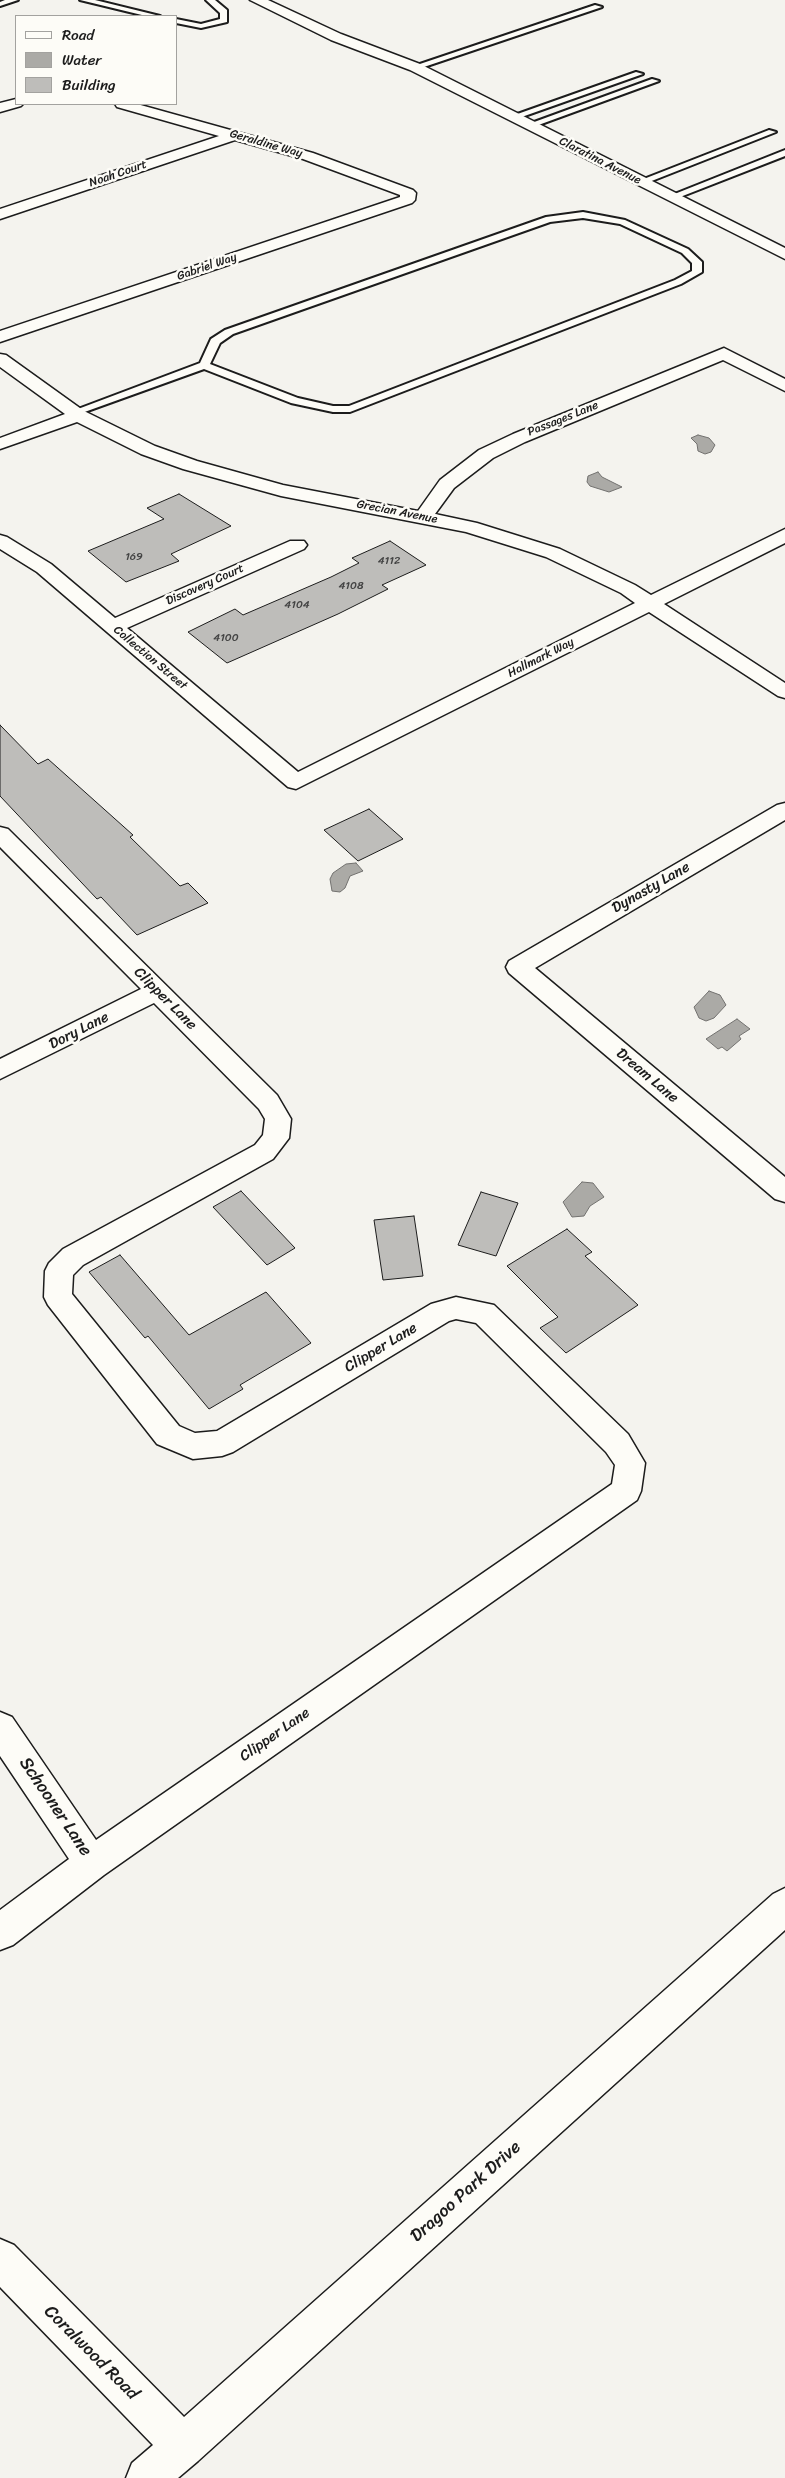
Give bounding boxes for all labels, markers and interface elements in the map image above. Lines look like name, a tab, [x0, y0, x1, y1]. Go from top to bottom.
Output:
legend	[15, 15, 178, 105]
text: Road	[62, 22, 94, 48]
text: Water	[62, 47, 102, 73]
text: Building	[62, 72, 116, 98]
street label: Geraldine Way	[228, 127, 304, 161]
street label: Claratina Avenue	[557, 134, 643, 188]
street label: Noah Court	[87, 157, 149, 191]
street label: Gabriel Way	[175, 250, 239, 284]
street label: Passages Lane	[526, 398, 600, 440]
street label: Grecian Avenue	[355, 497, 439, 527]
house number: 169	[125, 550, 143, 564]
house number: 4112	[378, 554, 400, 568]
street label: Discovery Court	[164, 561, 246, 609]
house number: 4108	[338, 579, 364, 593]
house number: 4104	[284, 598, 310, 612]
street label: Collection Street	[110, 623, 190, 693]
house number: 4100	[213, 631, 239, 645]
street label: Hallmark Way	[505, 635, 577, 681]
street label: Dynasty Lane	[609, 858, 693, 918]
street label: Clipper Lane	[130, 964, 200, 1034]
street label: Dory Lane	[46, 1008, 112, 1054]
street label: Dream Lane	[612, 1045, 682, 1107]
street label: Clipper Lane	[341, 1319, 421, 1377]
street label: Clipper Lane	[236, 1704, 314, 1766]
street label: Schooner Lane	[14, 1753, 96, 1861]
street label: Dragoo Park Drive	[406, 2137, 526, 2247]
street label: Coralwood Road	[39, 2301, 143, 2405]

